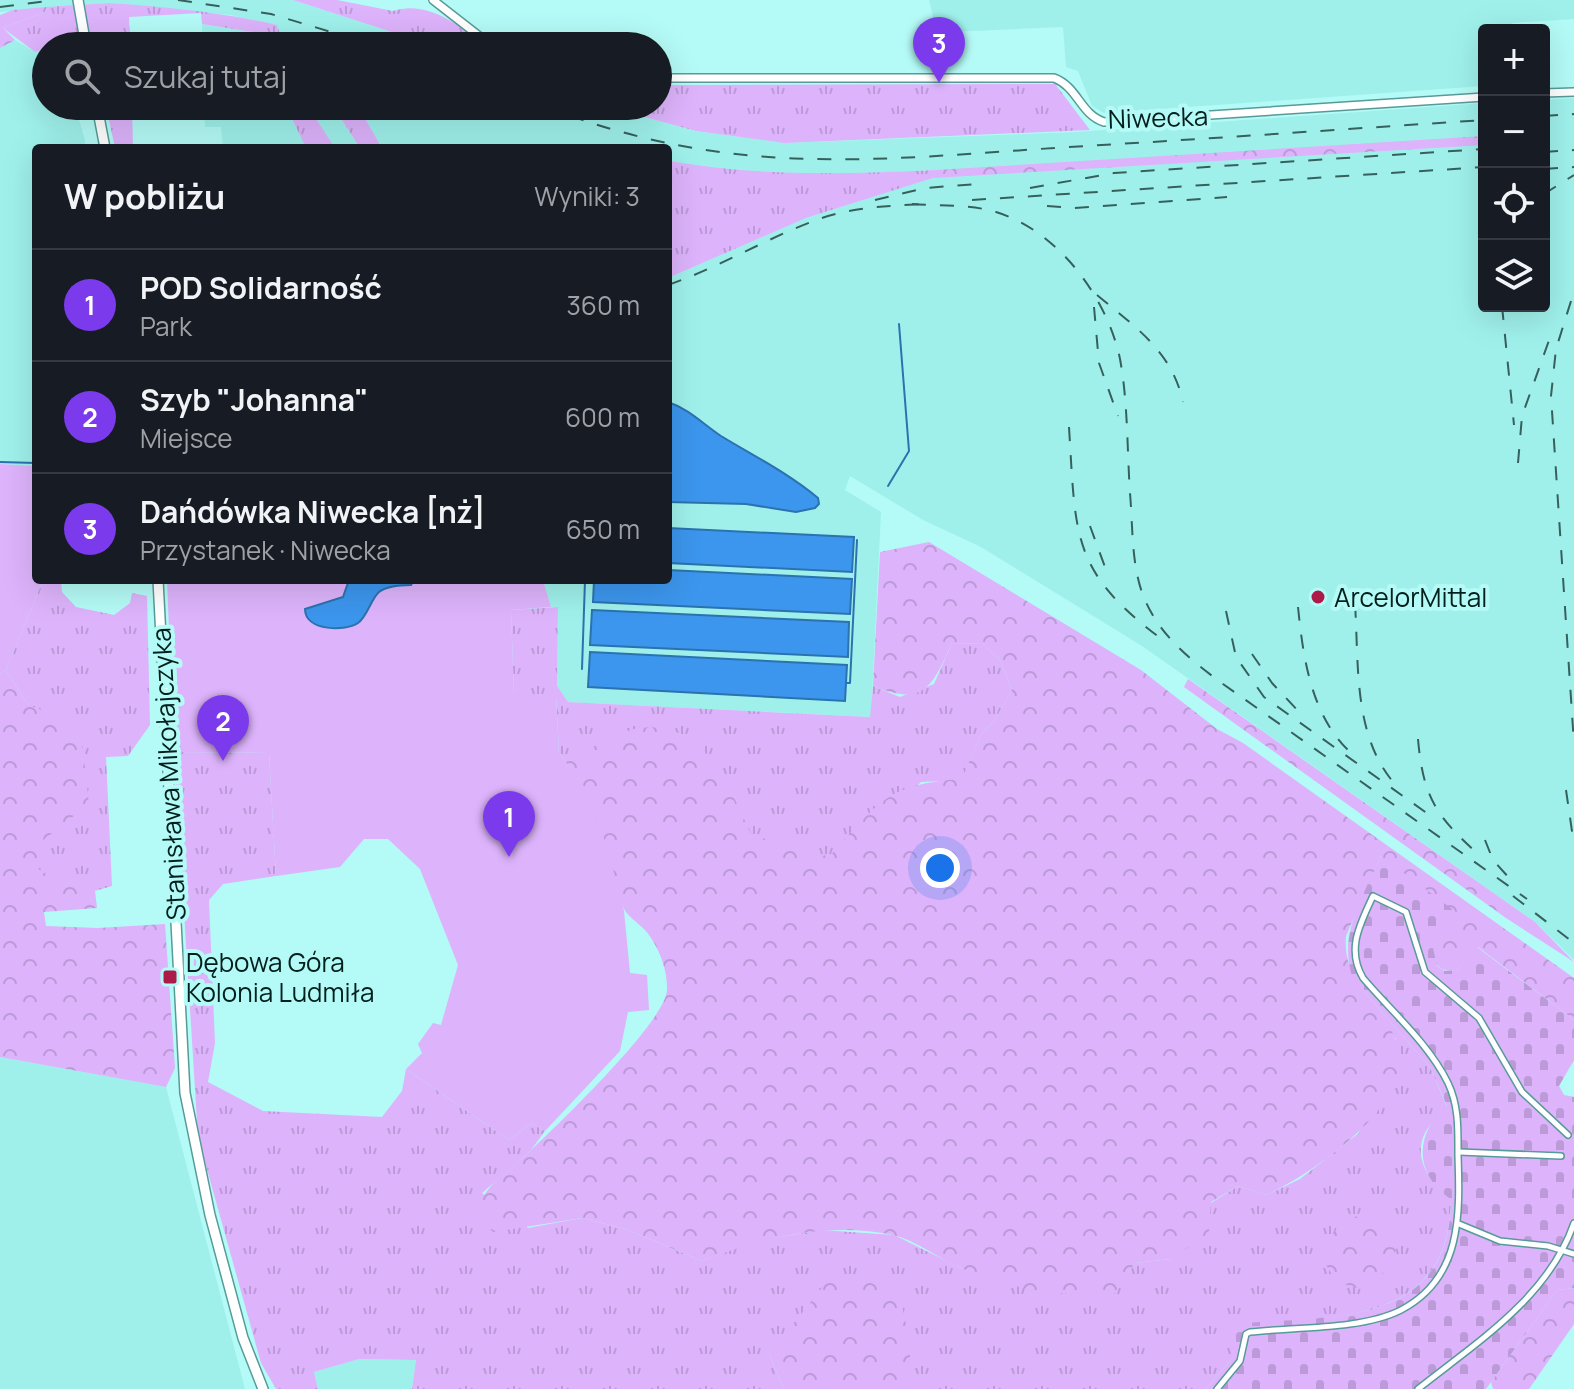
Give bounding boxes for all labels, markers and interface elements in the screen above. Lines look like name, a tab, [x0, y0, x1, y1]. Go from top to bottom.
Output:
pin: 3	[913, 17, 965, 83]
map controls	[1478, 24, 1550, 312]
button: +	[1478, 24, 1550, 96]
search box	[32, 32, 672, 120]
icon: search	[60, 54, 104, 98]
text: Szukaj tutaj	[124, 56, 287, 97]
button: −	[1478, 96, 1550, 168]
street label: Niwecka	[1107, 97, 1209, 137]
button: locate	[1478, 168, 1550, 240]
text: W pobliżu	[64, 173, 225, 219]
text: Wyniki: 3	[534, 178, 640, 214]
button: layers	[1478, 240, 1550, 312]
text: POD Solidarność	[140, 267, 382, 308]
text: 1	[84, 287, 96, 323]
text: 360 m	[566, 287, 640, 323]
text: Park	[140, 308, 192, 344]
text: Szyb "Johanna"	[140, 379, 368, 420]
text: 2	[82, 399, 98, 435]
text: 600 m	[565, 399, 640, 435]
text: Miejsce	[140, 420, 232, 456]
text: Dańdówka Niwecka [nż]	[140, 491, 485, 532]
text: 3	[82, 511, 98, 547]
text: 650 m	[566, 511, 640, 547]
text: Przystanek · Niwecka	[140, 532, 391, 568]
place label: ArcelorMittal	[1334, 579, 1487, 615]
marker: ArcelorMittal	[1309, 588, 1327, 606]
street label: Stanisława Mikołajczyka	[142, 627, 194, 921]
pin: 2	[197, 695, 249, 761]
pin: 1	[483, 791, 535, 857]
your location	[920, 848, 960, 888]
place label: Dębowa Góra Kolonia Ludmiła	[186, 944, 374, 1010]
marker: Dębowa Góra Kolonia Ludmiła	[161, 968, 179, 986]

